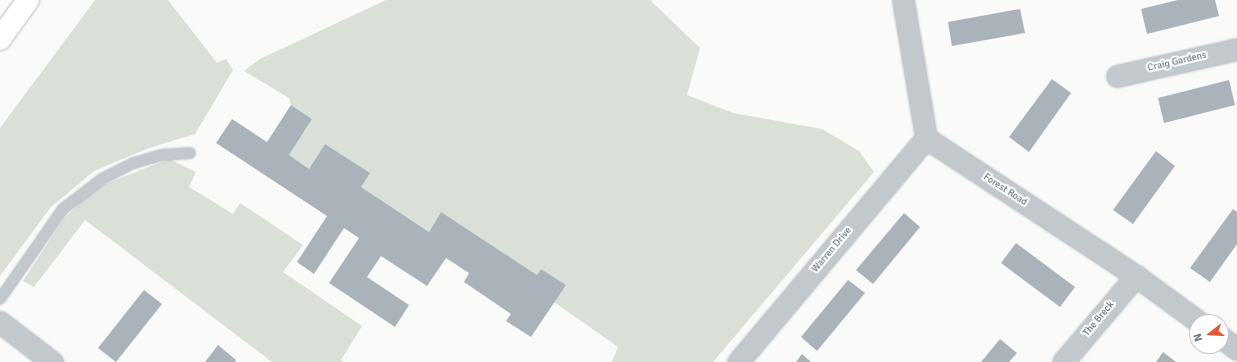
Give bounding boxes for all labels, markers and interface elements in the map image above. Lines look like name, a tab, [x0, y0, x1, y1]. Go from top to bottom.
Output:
street label: Craig Gardens	[1146, 49, 1208, 75]
street label: Forest Road	[981, 171, 1029, 209]
street label: Warren Drive	[810, 225, 854, 275]
street label: The Breck	[1081, 299, 1117, 339]
north arrow	[1189, 314, 1229, 354]
text: N	[1191, 332, 1205, 343]

